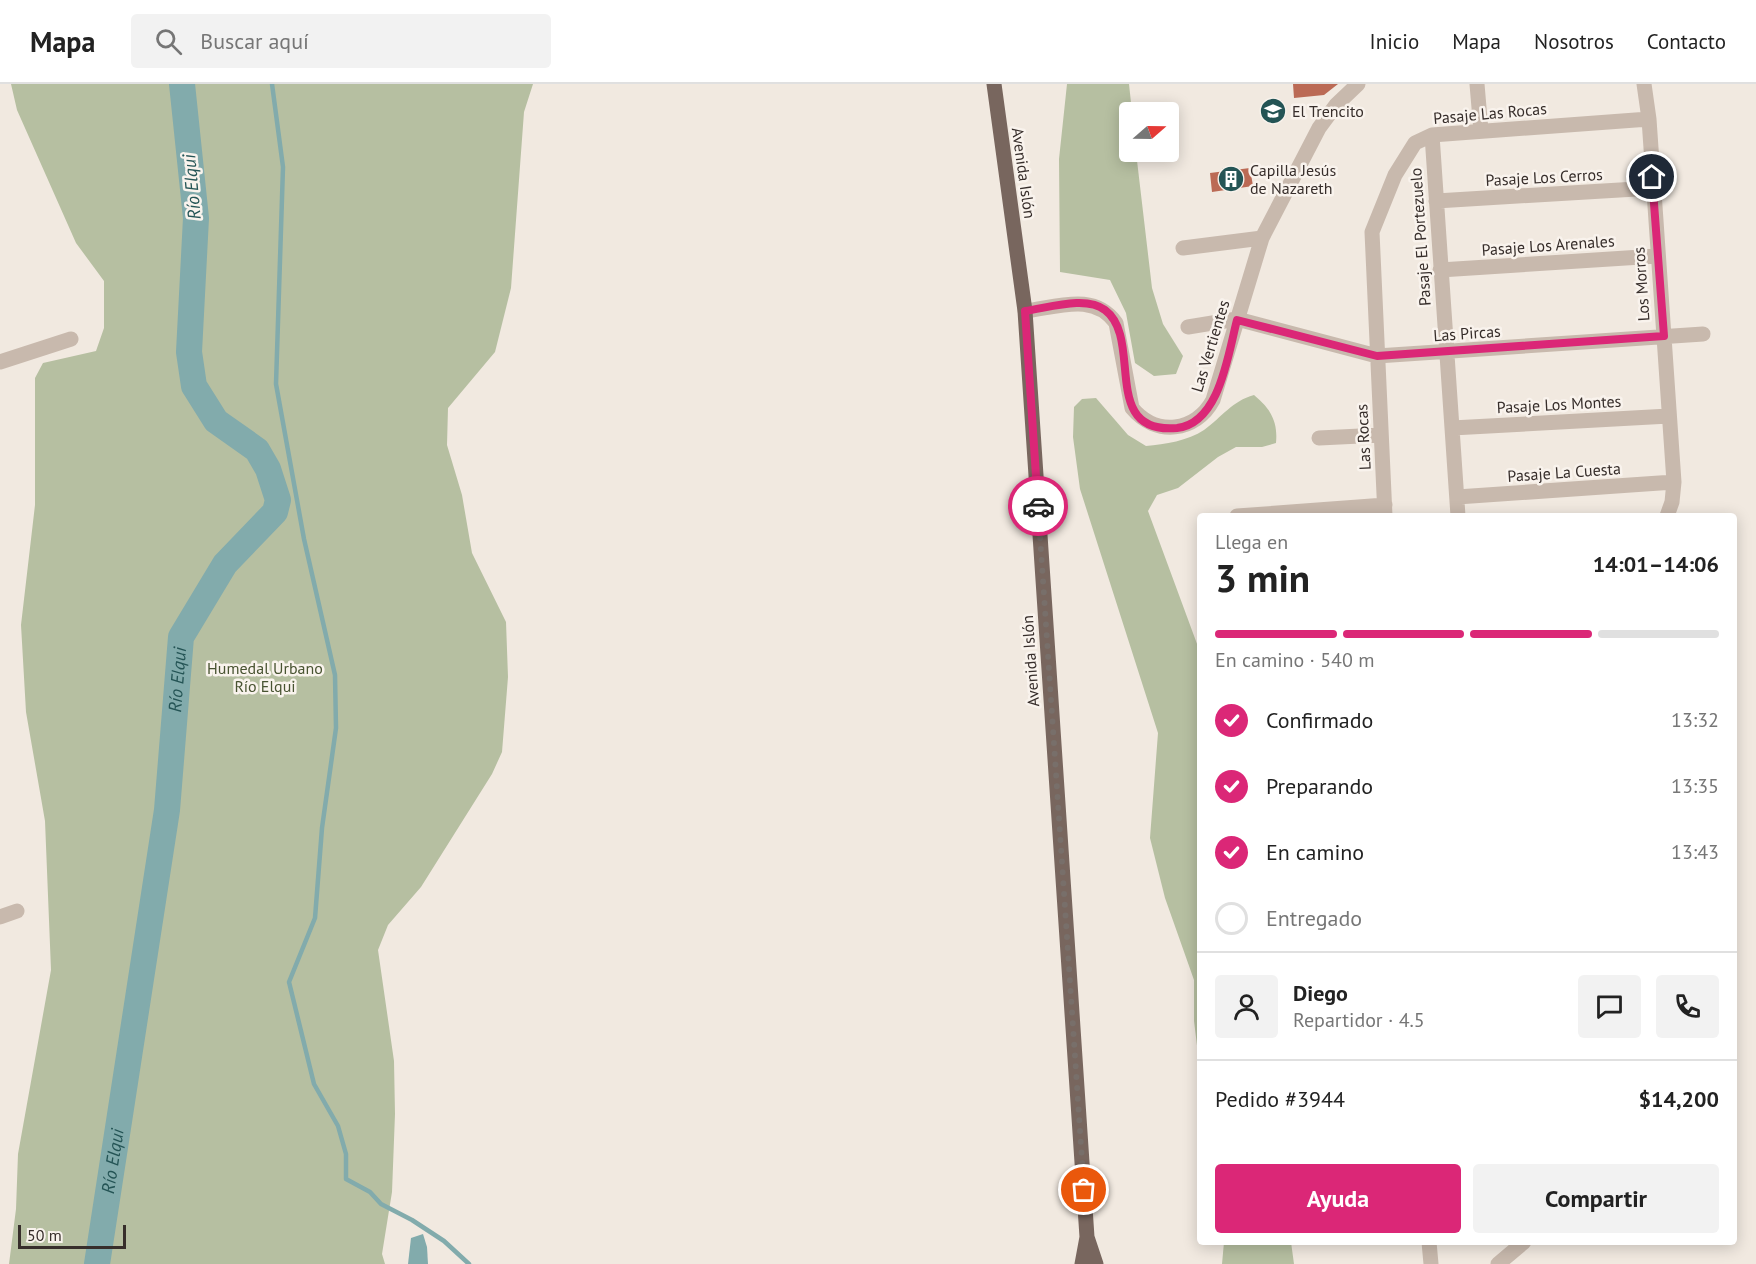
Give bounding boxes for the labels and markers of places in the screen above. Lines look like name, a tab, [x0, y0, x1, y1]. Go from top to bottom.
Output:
school or university icon: El Trencito	[1258, 96, 1288, 126]
place label: El Trencito	[1292, 101, 1364, 121]
pin	[1626, 151, 1677, 202]
place label: Capilla Jesús de Nazareth	[1250, 160, 1336, 198]
building icon: Capilla Jesús de Nazareth	[1216, 164, 1246, 194]
pin	[1058, 1164, 1109, 1215]

